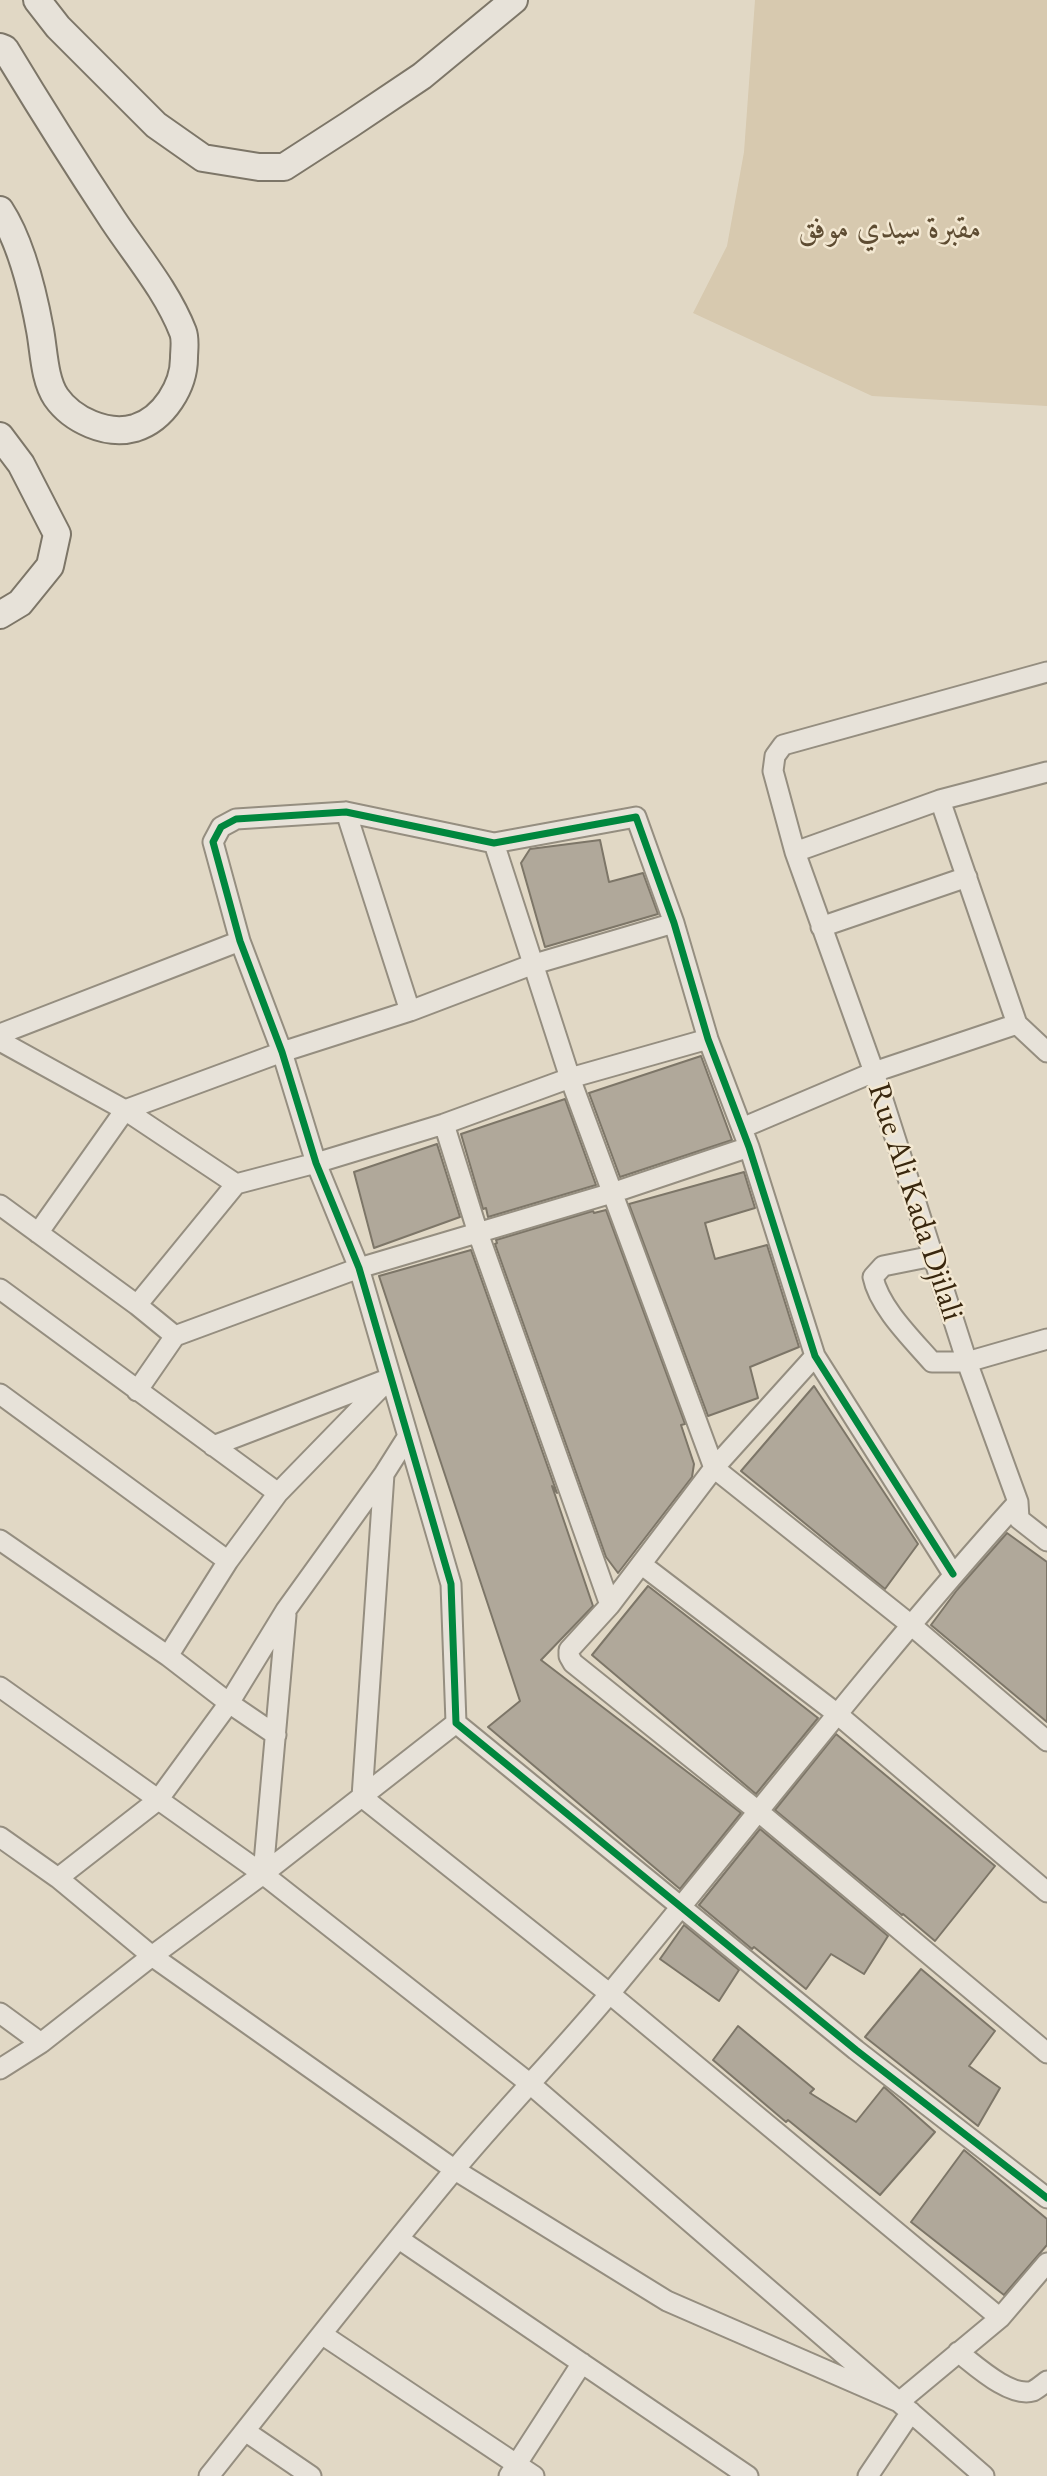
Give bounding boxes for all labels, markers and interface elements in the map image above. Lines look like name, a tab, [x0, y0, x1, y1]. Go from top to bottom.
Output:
park label: مقبرة سيدي موفق	[798, 210, 982, 248]
street label: Rue Ali Kada Djilali	[858, 1078, 972, 1326]

